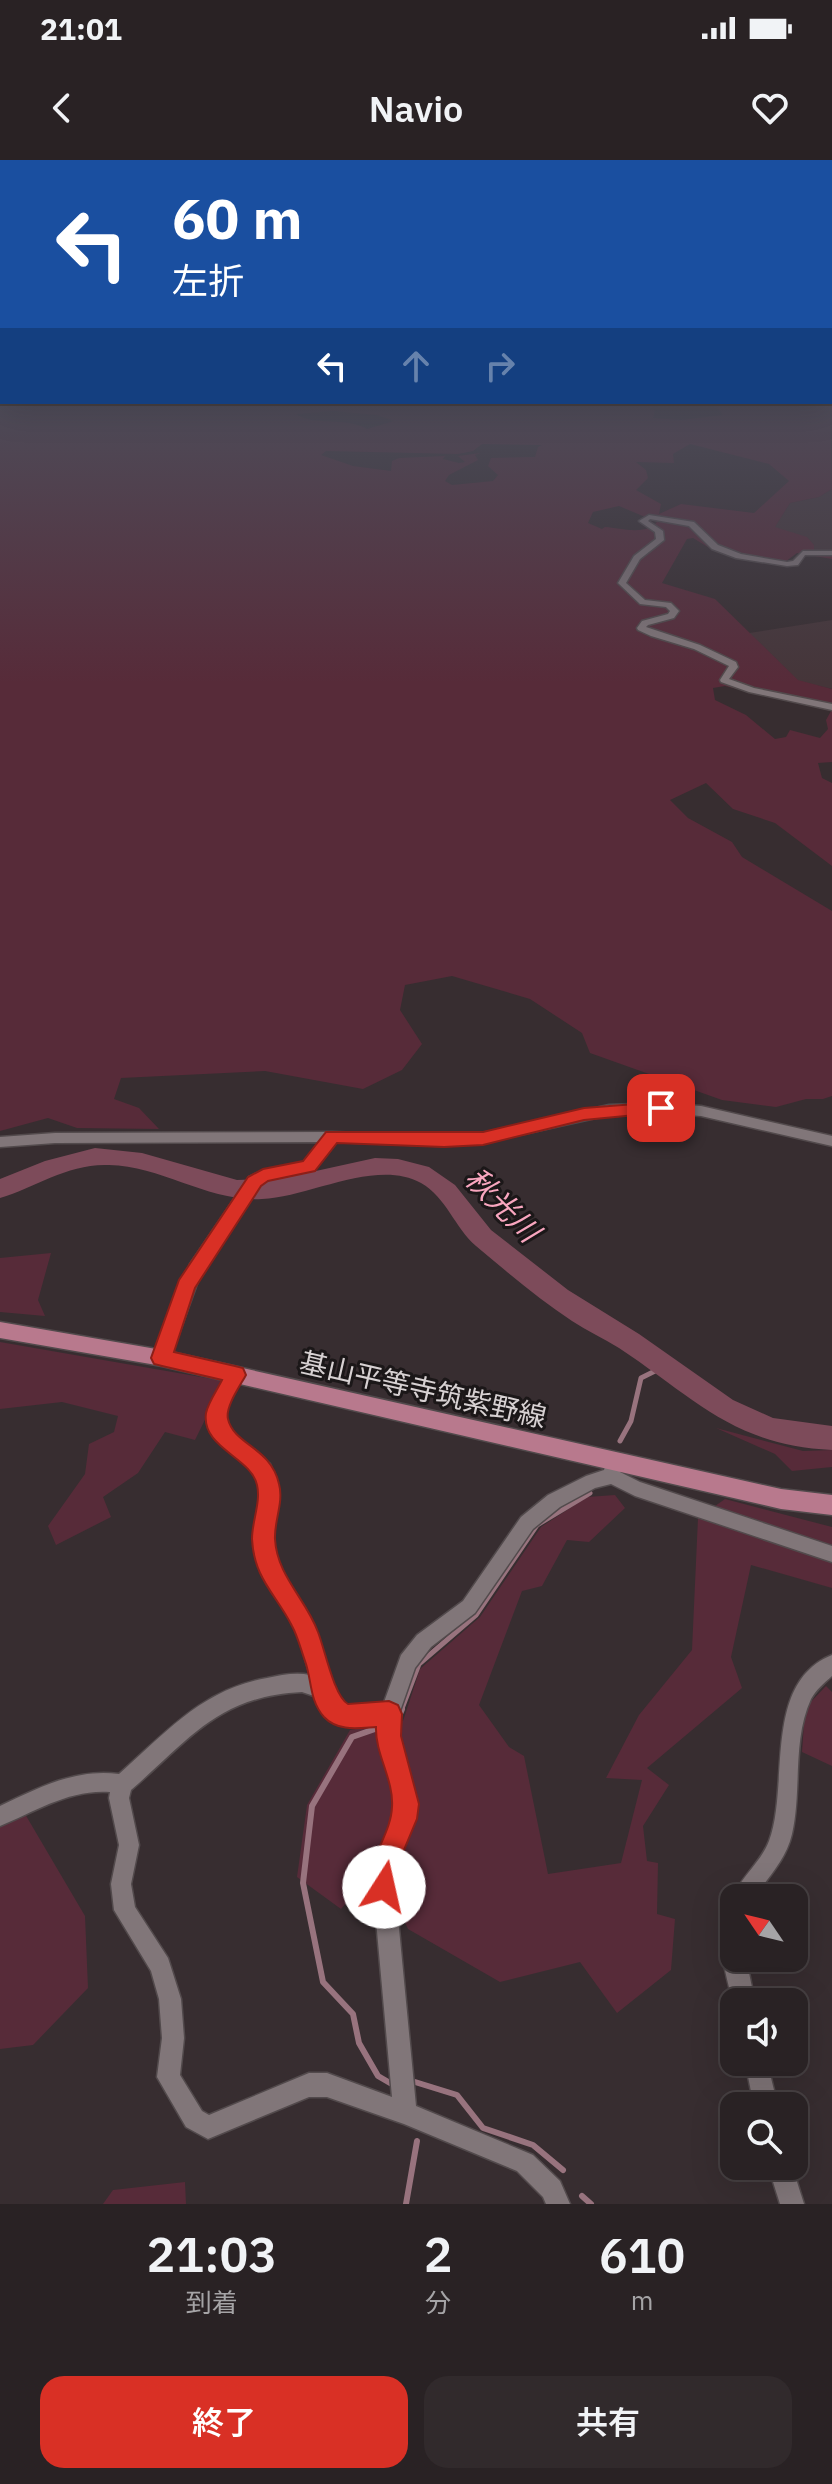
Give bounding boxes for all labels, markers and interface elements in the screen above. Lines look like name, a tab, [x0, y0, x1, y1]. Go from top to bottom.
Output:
text: 21:01	[40, 9, 122, 48]
text: Navio	[369, 85, 463, 132]
icon: back	[40, 86, 84, 130]
icon: heart	[748, 86, 792, 130]
text: 60 m	[172, 182, 302, 254]
icon: left	[40, 192, 144, 296]
text: 左折	[172, 257, 244, 304]
icon: left	[310, 344, 354, 388]
icon: ahead	[394, 344, 438, 388]
icon: right	[478, 344, 522, 388]
pin	[627, 1074, 695, 1142]
icon: arrive	[639, 1086, 683, 1130]
water label: 秋光川	[457, 1158, 551, 1252]
street label: 基山平等寺筑紫野線	[296, 1343, 550, 1435]
position arrow	[342, 1845, 426, 1929]
north arrow	[720, 1884, 808, 1972]
map controls	[720, 1884, 808, 2180]
button: sound	[720, 1988, 808, 2076]
button: search	[720, 2092, 808, 2180]
text: 21:03	[147, 2223, 277, 2285]
text: 2	[424, 2223, 452, 2285]
text: 610	[599, 2224, 685, 2286]
text: m	[631, 2283, 654, 2317]
text: 到着	[186, 2285, 238, 2319]
text: 分	[425, 2285, 451, 2319]
button: 終了	[40, 2376, 408, 2468]
button: 共有	[424, 2376, 792, 2468]

